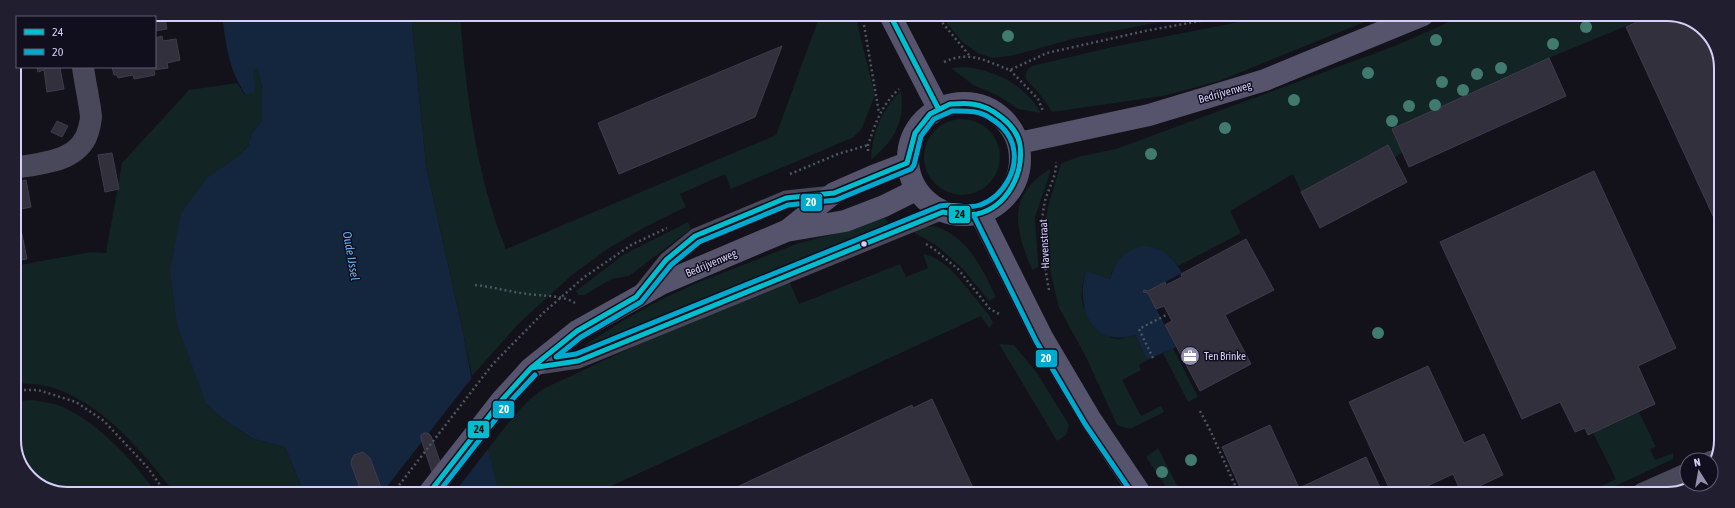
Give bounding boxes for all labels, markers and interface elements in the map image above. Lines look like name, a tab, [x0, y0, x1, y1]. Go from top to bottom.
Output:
legend	[16, 16, 156, 68]
text: 24	[52, 25, 64, 39]
text: 20	[52, 45, 64, 59]
street label: Bedrijvenweg	[1197, 79, 1253, 105]
line badge: 20	[800, 193, 823, 212]
text: 20	[806, 196, 816, 208]
line badge: 24	[948, 205, 971, 224]
text: 24	[955, 208, 965, 220]
street label: Havenstraat	[1037, 219, 1051, 269]
water label: Oude IJssel	[340, 230, 362, 282]
unlabelled marker	[859, 239, 869, 249]
street label: Bedrijvenweg	[684, 247, 739, 279]
office icon: Ten Brinke	[1179, 345, 1201, 367]
line badge: 20	[1035, 349, 1058, 368]
place label: Ten Brinke	[1204, 350, 1246, 362]
text: 20	[1041, 352, 1051, 364]
line badge: 20	[492, 400, 515, 419]
text: 20	[499, 403, 509, 415]
line badge: 24	[467, 420, 490, 439]
text: 24	[474, 423, 484, 435]
north arrow	[1679, 452, 1719, 492]
text: N	[1693, 456, 1701, 469]

